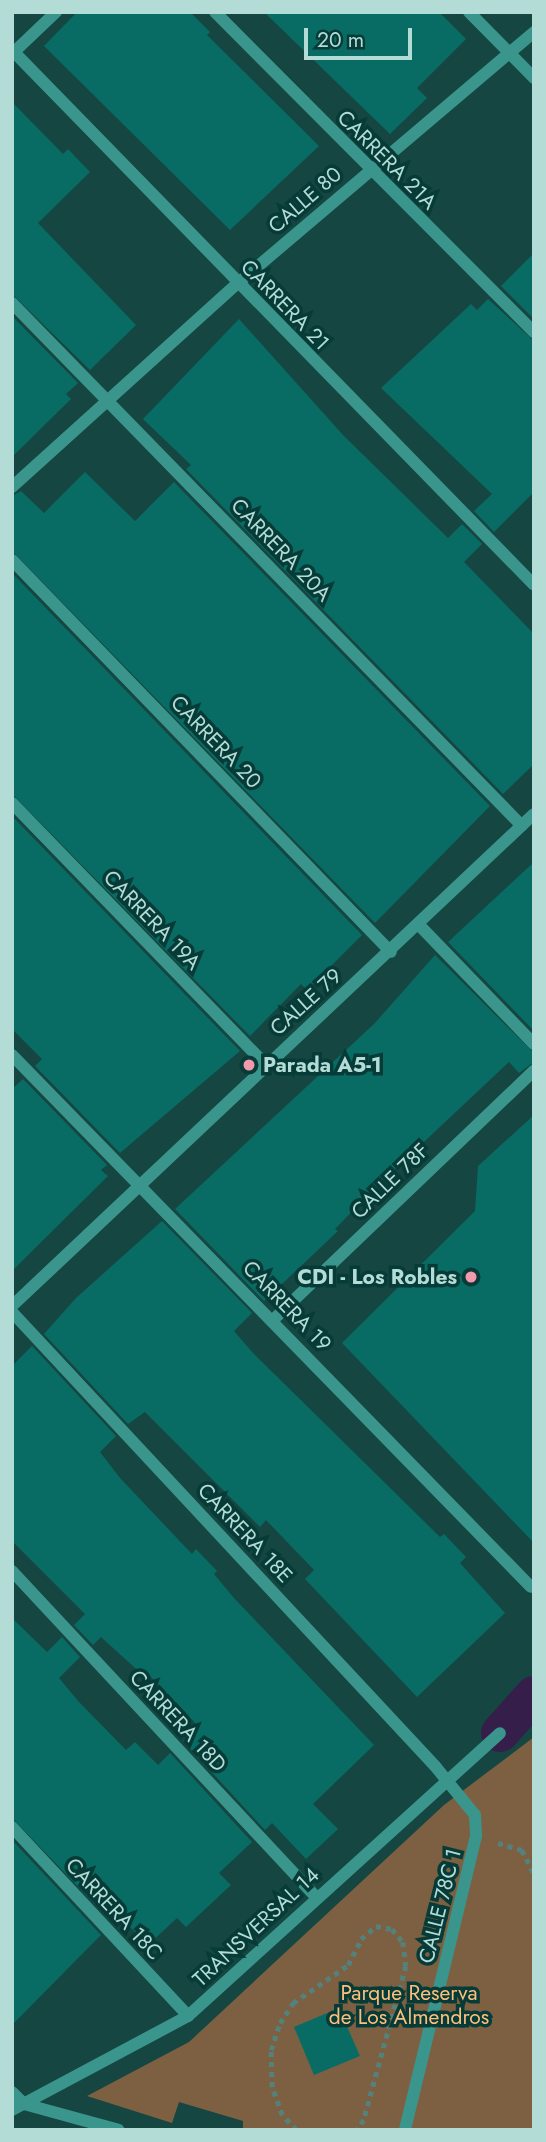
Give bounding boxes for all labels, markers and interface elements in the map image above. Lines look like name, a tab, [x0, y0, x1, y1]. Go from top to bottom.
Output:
scale bar	[308, 14, 416, 58]
text: 20 m	[317, 25, 364, 55]
street label: CARRERA 21A	[332, 105, 442, 215]
street label: CALLE 80	[263, 161, 347, 239]
street label: CARRERA 21	[236, 254, 334, 356]
street label: CARRERA 20A	[226, 493, 336, 607]
street label: CARRERA 20	[165, 690, 267, 794]
street label: CARRERA 19A	[98, 865, 206, 975]
street label: CALLE 79	[265, 963, 347, 1041]
place label: Parada A5-1	[263, 1052, 382, 1078]
marker: Parada A5-1	[241, 1057, 257, 1073]
street label: CALLE 78F	[346, 1138, 434, 1224]
street label: CARRERA 19	[237, 1255, 337, 1357]
place label: CDI - Los Robles	[297, 1264, 457, 1290]
marker: CDI - Los Robles	[463, 1269, 479, 1285]
street label: CARRERA 18E	[192, 1478, 298, 1588]
street label: CARRERA 18D	[124, 1665, 232, 1777]
street label: CALLE 78C 1	[414, 1846, 466, 1966]
street label: CARRERA 18C	[60, 1853, 168, 1965]
street label: TRANSVERSAL 14	[188, 1862, 324, 1992]
park label: Parque Reserva de Los Almendros	[329, 1980, 489, 2030]

